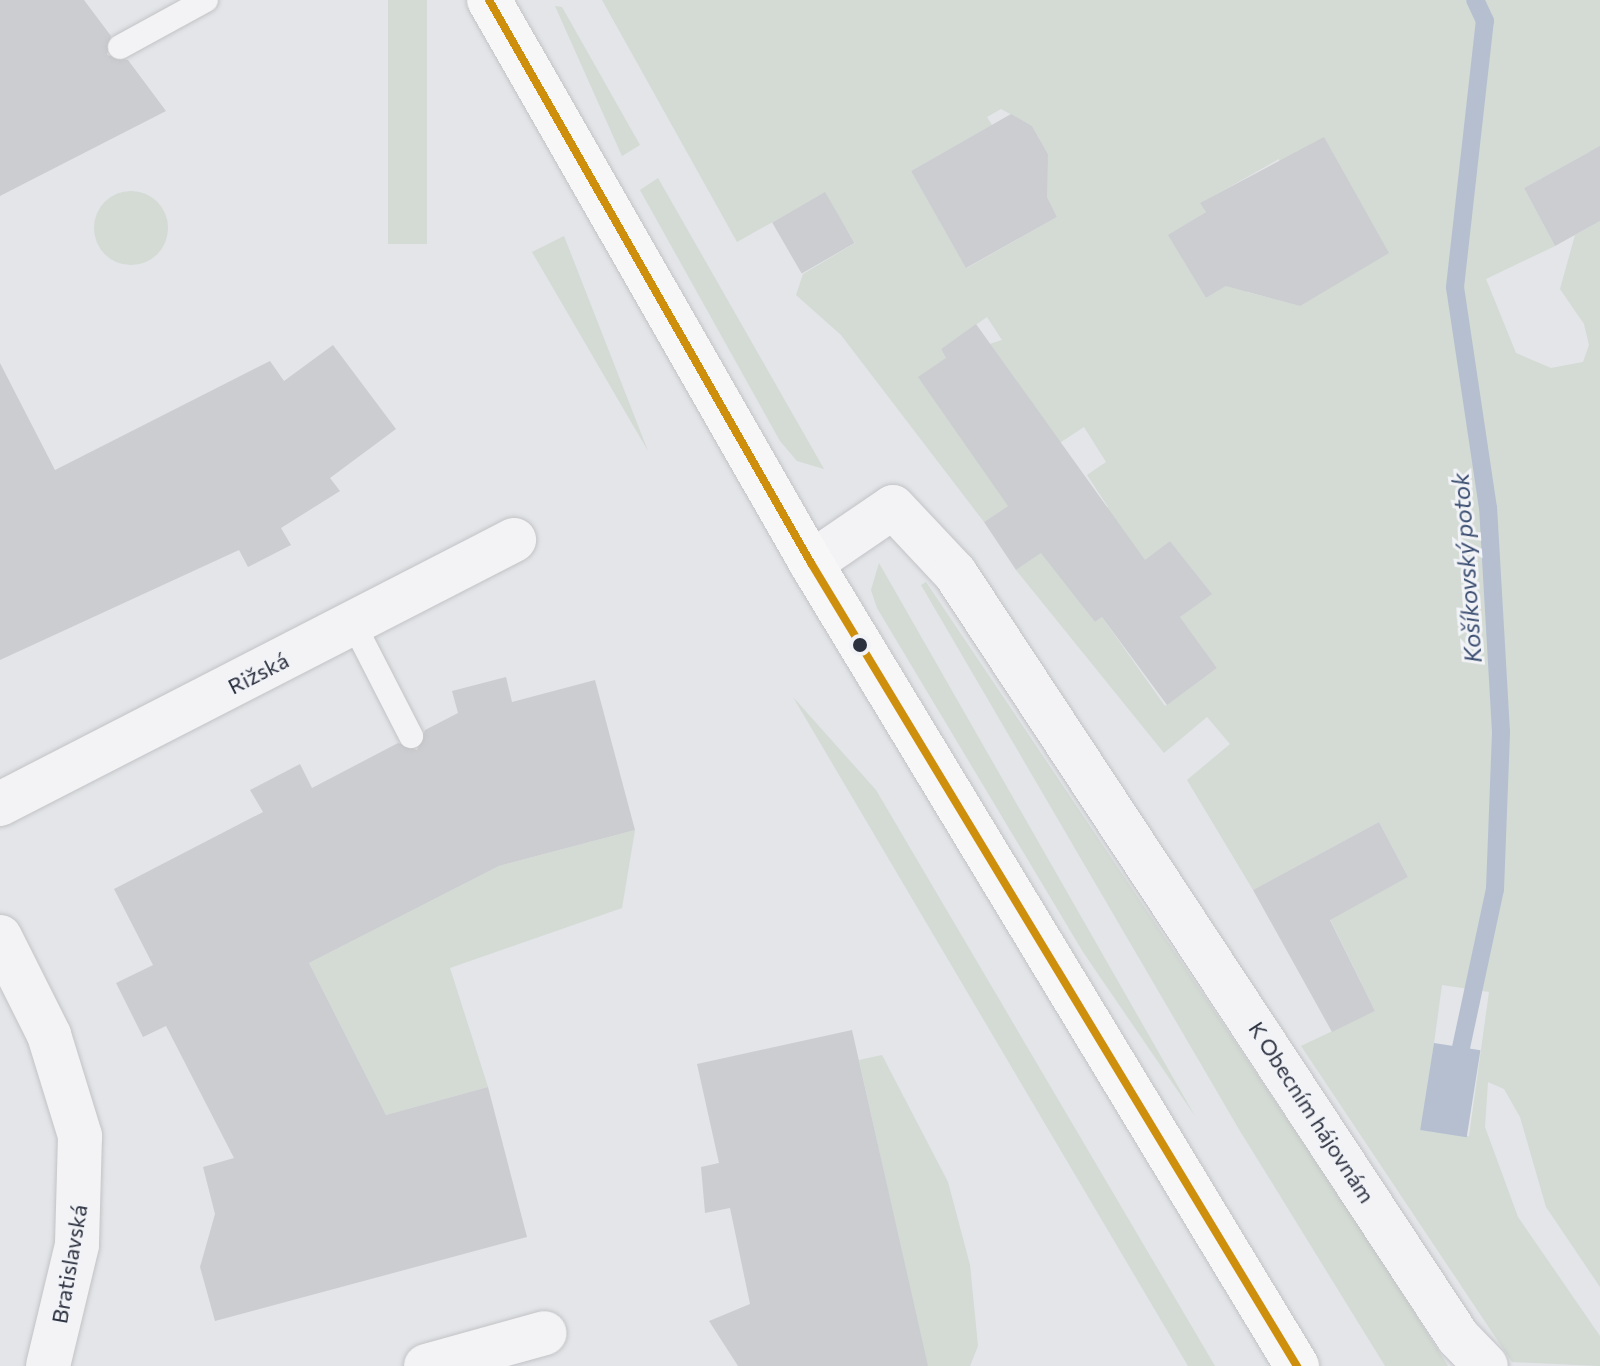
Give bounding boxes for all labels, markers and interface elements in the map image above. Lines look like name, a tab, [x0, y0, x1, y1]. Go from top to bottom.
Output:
water label: Košíkovský potok	[1445, 472, 1487, 664]
unlabelled marker	[852, 637, 868, 653]
street label: Rižská	[223, 647, 293, 699]
street label: K Obecním hájovnám	[1243, 1016, 1381, 1208]
street label: Bratislavská	[46, 1202, 92, 1326]

